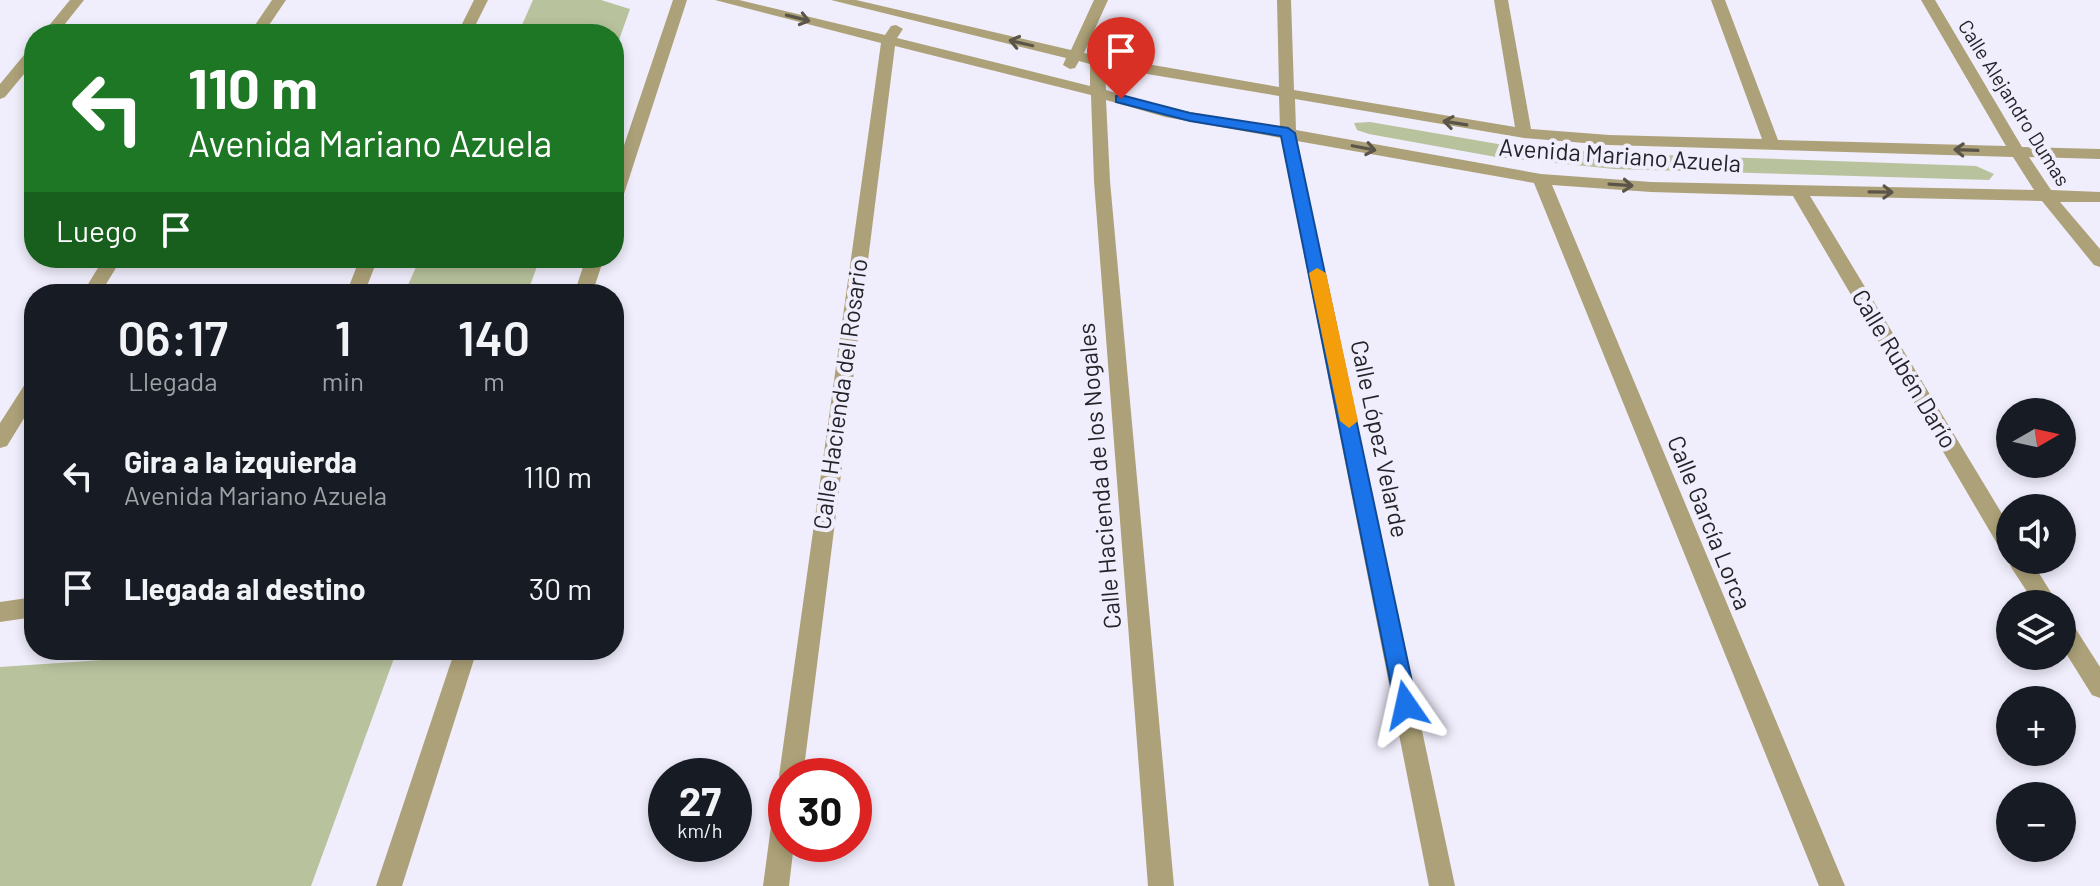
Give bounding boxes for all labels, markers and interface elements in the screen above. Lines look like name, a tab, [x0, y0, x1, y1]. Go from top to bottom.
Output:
one-way arrow	[785, 12, 810, 27]
street label: Calle Alejandro Dumas	[1954, 15, 2076, 190]
pin	[1087, 17, 1155, 99]
icon: arrive	[1099, 29, 1143, 73]
one-way arrow	[1009, 35, 1034, 50]
text: 110 m	[188, 53, 318, 120]
icon: left	[56, 56, 160, 160]
one-way arrow	[1443, 114, 1469, 129]
text: Avenida Mariano Azuela	[188, 121, 552, 164]
street label: Avenida Mariano Azuela	[1498, 132, 1742, 177]
one-way arrow	[1351, 141, 1376, 156]
one-way arrow	[1953, 142, 1980, 157]
one-way arrow	[1607, 178, 1634, 193]
one-way arrow	[1867, 184, 1894, 200]
icon: arrive	[154, 208, 198, 252]
text: Luego	[56, 212, 138, 248]
street label: Calle Hacienda del Rosario	[806, 256, 873, 531]
street label: Calle Rubén Darío	[1846, 284, 1964, 453]
text: 06:17	[118, 308, 228, 366]
text: 1	[334, 308, 351, 366]
text: 140	[458, 308, 530, 366]
street label: Calle Hacienda de los Nogales	[1071, 322, 1126, 630]
street label: Calle López Velarde	[1345, 337, 1416, 540]
text: Llegada	[128, 365, 218, 396]
text: min	[322, 365, 364, 396]
text: m	[483, 365, 505, 396]
north arrow	[1996, 398, 2076, 478]
map controls	[1996, 398, 2076, 862]
street label: Calle García Lorca	[1662, 431, 1759, 614]
text: Gira a la izquierda	[124, 443, 357, 479]
icon: left	[56, 454, 100, 498]
text: 110 m	[523, 458, 592, 494]
text: Avenida Mariano Azuela	[124, 479, 387, 510]
button: sound	[1996, 494, 2076, 574]
icon: arrive	[56, 566, 100, 610]
text: Llegada al destino	[124, 570, 366, 606]
text: 30 m	[529, 570, 592, 606]
button: layers	[1996, 590, 2076, 670]
position arrow	[1364, 663, 1448, 747]
button: +	[1996, 686, 2076, 766]
speed limit sign: 30	[768, 758, 872, 862]
text: 27	[679, 776, 721, 824]
button: −	[1996, 782, 2076, 862]
text: km/h	[677, 818, 723, 842]

